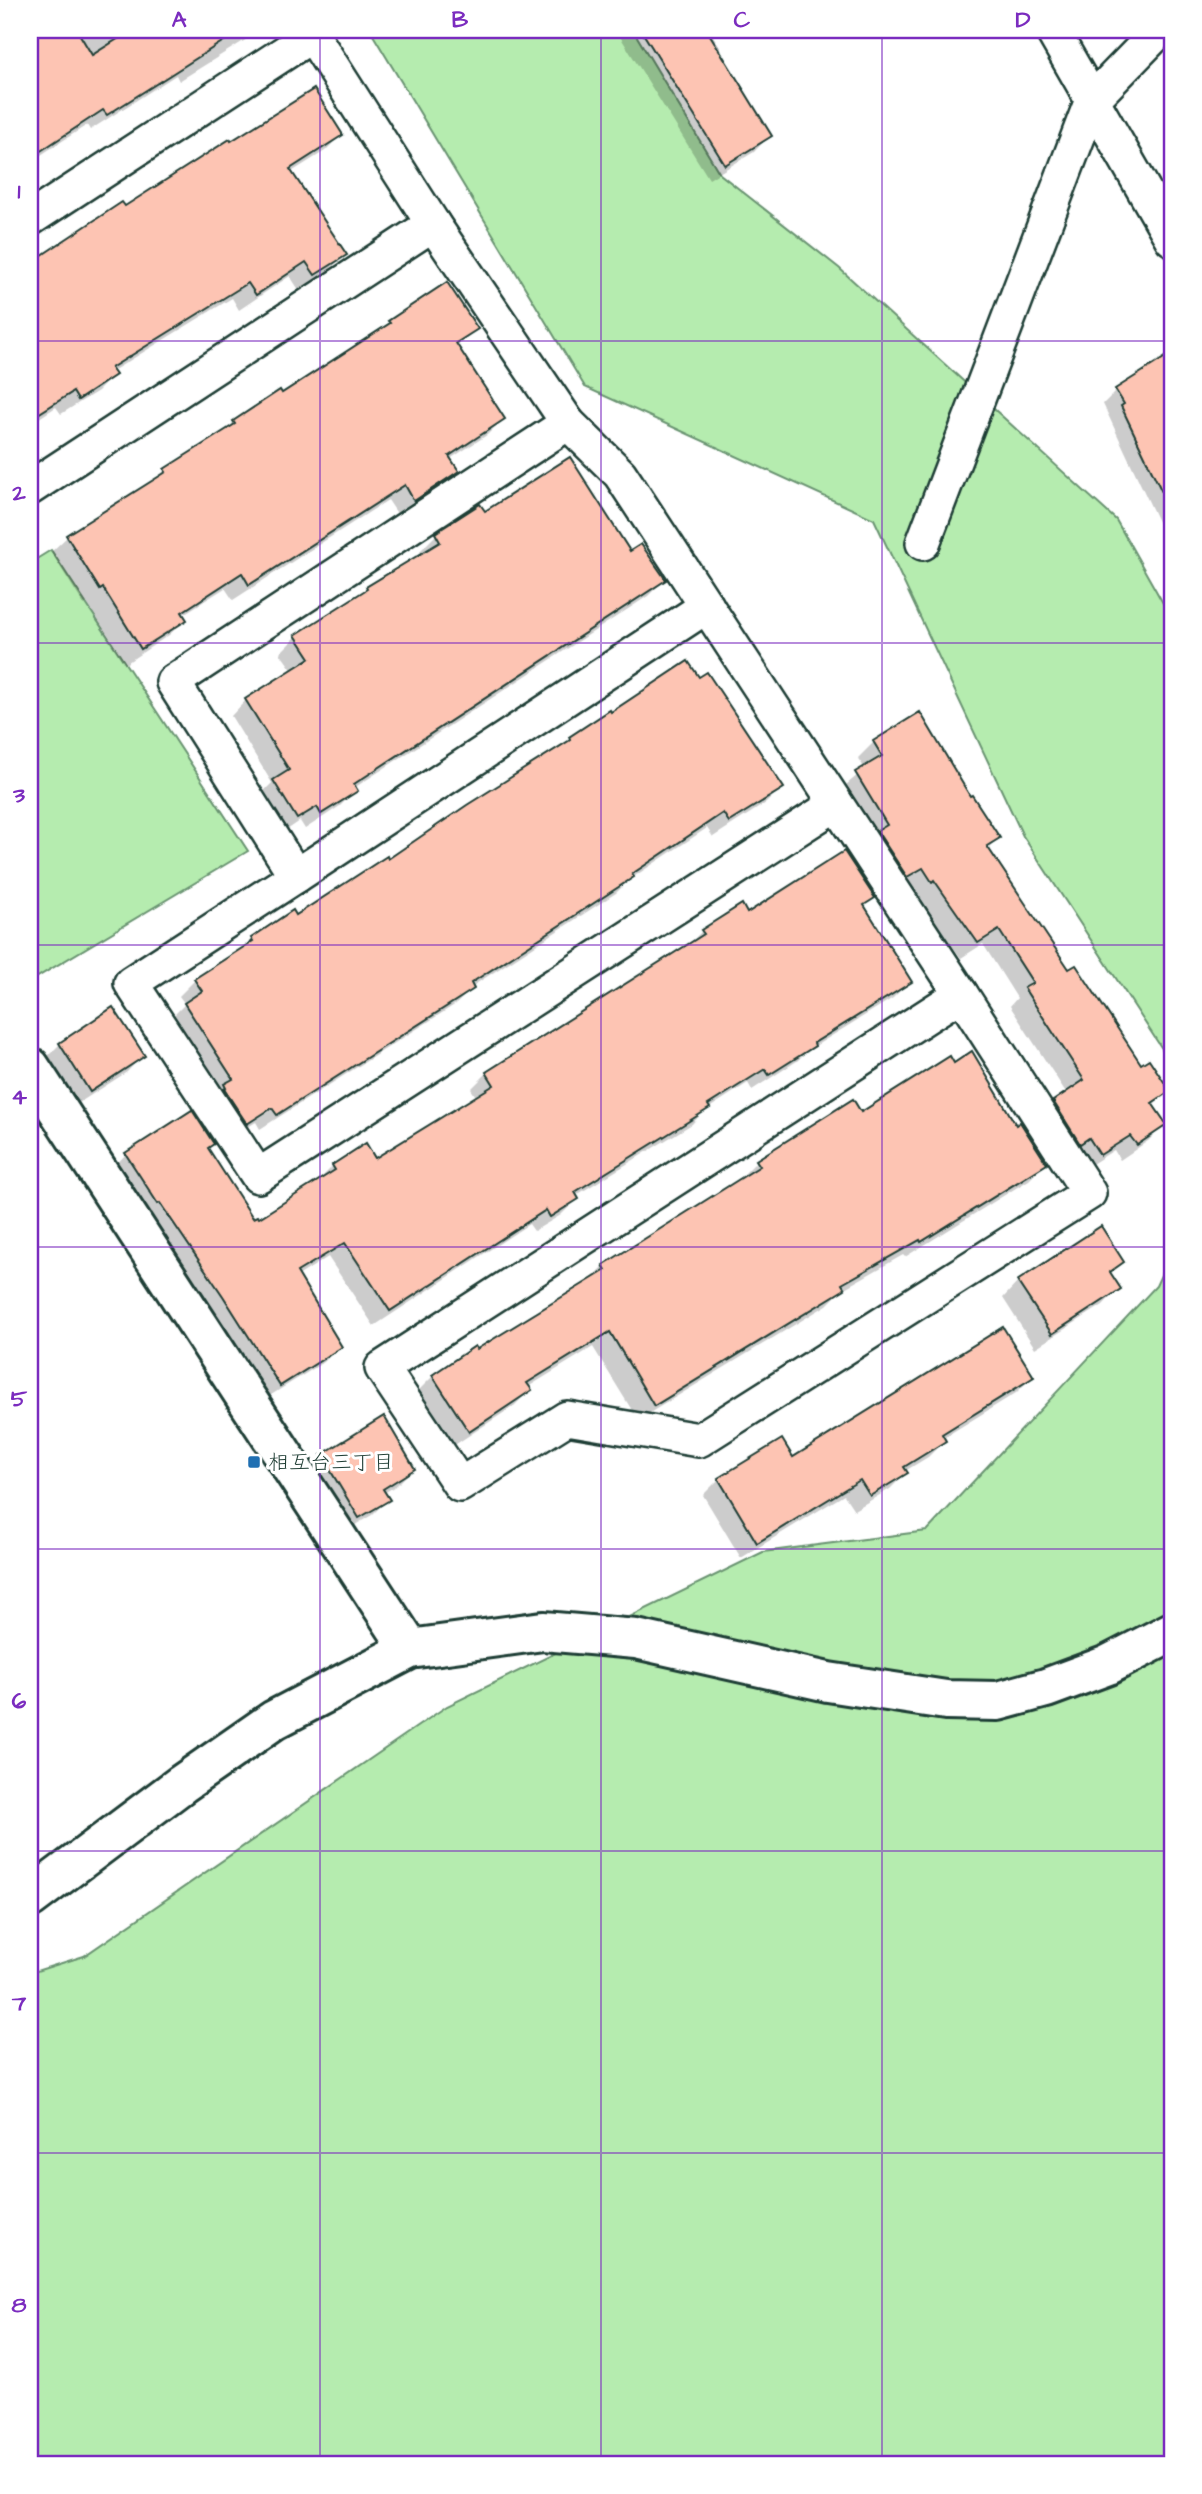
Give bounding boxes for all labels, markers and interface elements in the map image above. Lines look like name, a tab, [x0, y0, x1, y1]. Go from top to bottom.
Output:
text: A	[172, 4, 187, 36]
text: B	[452, 4, 469, 36]
text: C	[734, 4, 751, 36]
text: D	[1016, 4, 1031, 36]
text: 1	[18, 175, 21, 207]
text: 2	[11, 477, 26, 509]
text: 3	[12, 779, 25, 811]
text: 4	[11, 1081, 27, 1113]
text: 5	[11, 1383, 28, 1415]
place label: 相互台三丁目	[268, 1448, 394, 1477]
marker: 相互台三丁目	[246, 1454, 262, 1470]
text: 6	[12, 1685, 27, 1717]
text: 7	[11, 1987, 27, 2019]
text: 8	[12, 2289, 27, 2321]

